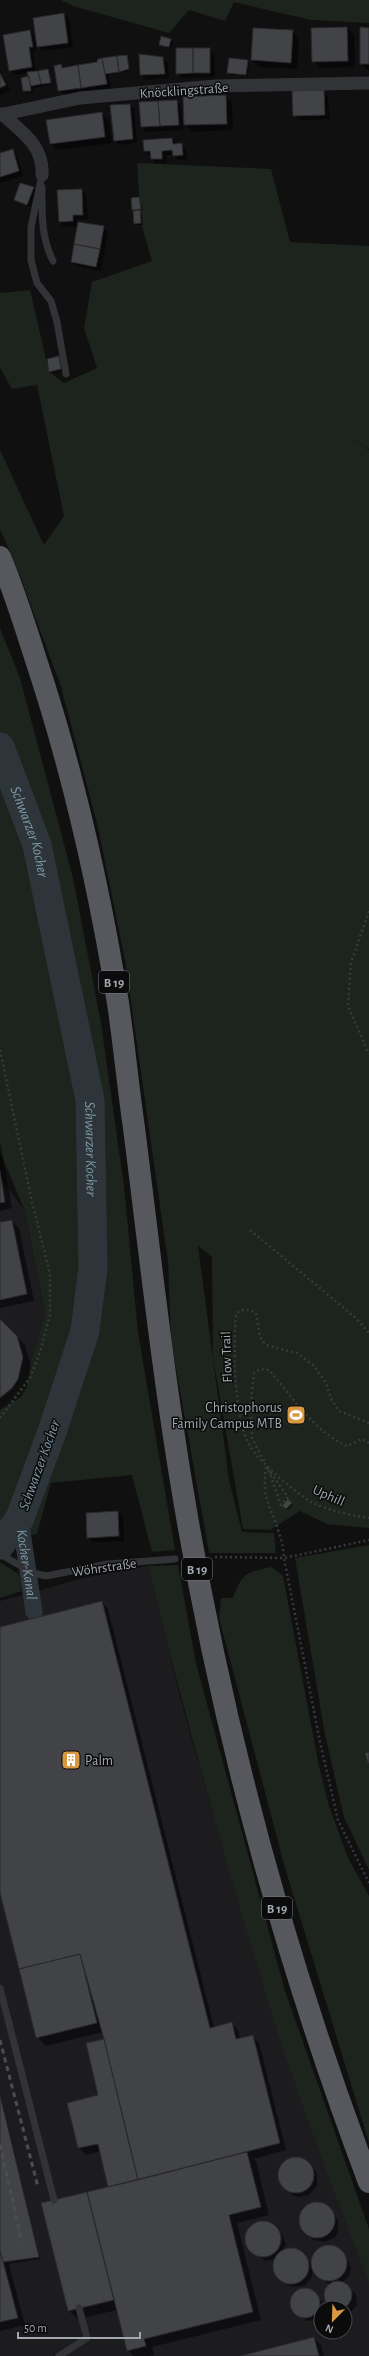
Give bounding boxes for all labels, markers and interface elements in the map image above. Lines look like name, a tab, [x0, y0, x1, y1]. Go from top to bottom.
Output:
street label: Knöcklingstraße	[139, 81, 229, 101]
water label: Schwarzer Kocher	[8, 784, 51, 880]
road number: B 19	[99, 971, 129, 993]
water label: Schwarzer Kocher	[82, 1101, 99, 1198]
street label: Flow Trail	[219, 1331, 235, 1383]
place label: Christophorus Family Campus MTB	[172, 1401, 282, 1431]
sports icon: Christophorus Family Campus MTB	[285, 1404, 307, 1426]
water label: Schwarzer Kocher	[16, 1417, 63, 1512]
street label: Uphill	[311, 1483, 347, 1509]
water label: Kocher-Kanal	[14, 1528, 39, 1601]
street label: Wöhrstraße	[71, 1557, 137, 1579]
road number: B 19	[182, 1558, 212, 1580]
building icon: Palm	[60, 1749, 82, 1771]
place label: Palm	[85, 1754, 113, 1768]
road number: B 19	[262, 1897, 292, 1919]
north arrow	[313, 2300, 353, 2340]
scale bar	[18, 2314, 140, 2340]
text: 50 m	[24, 2322, 47, 2334]
text: N	[324, 2322, 335, 2335]

